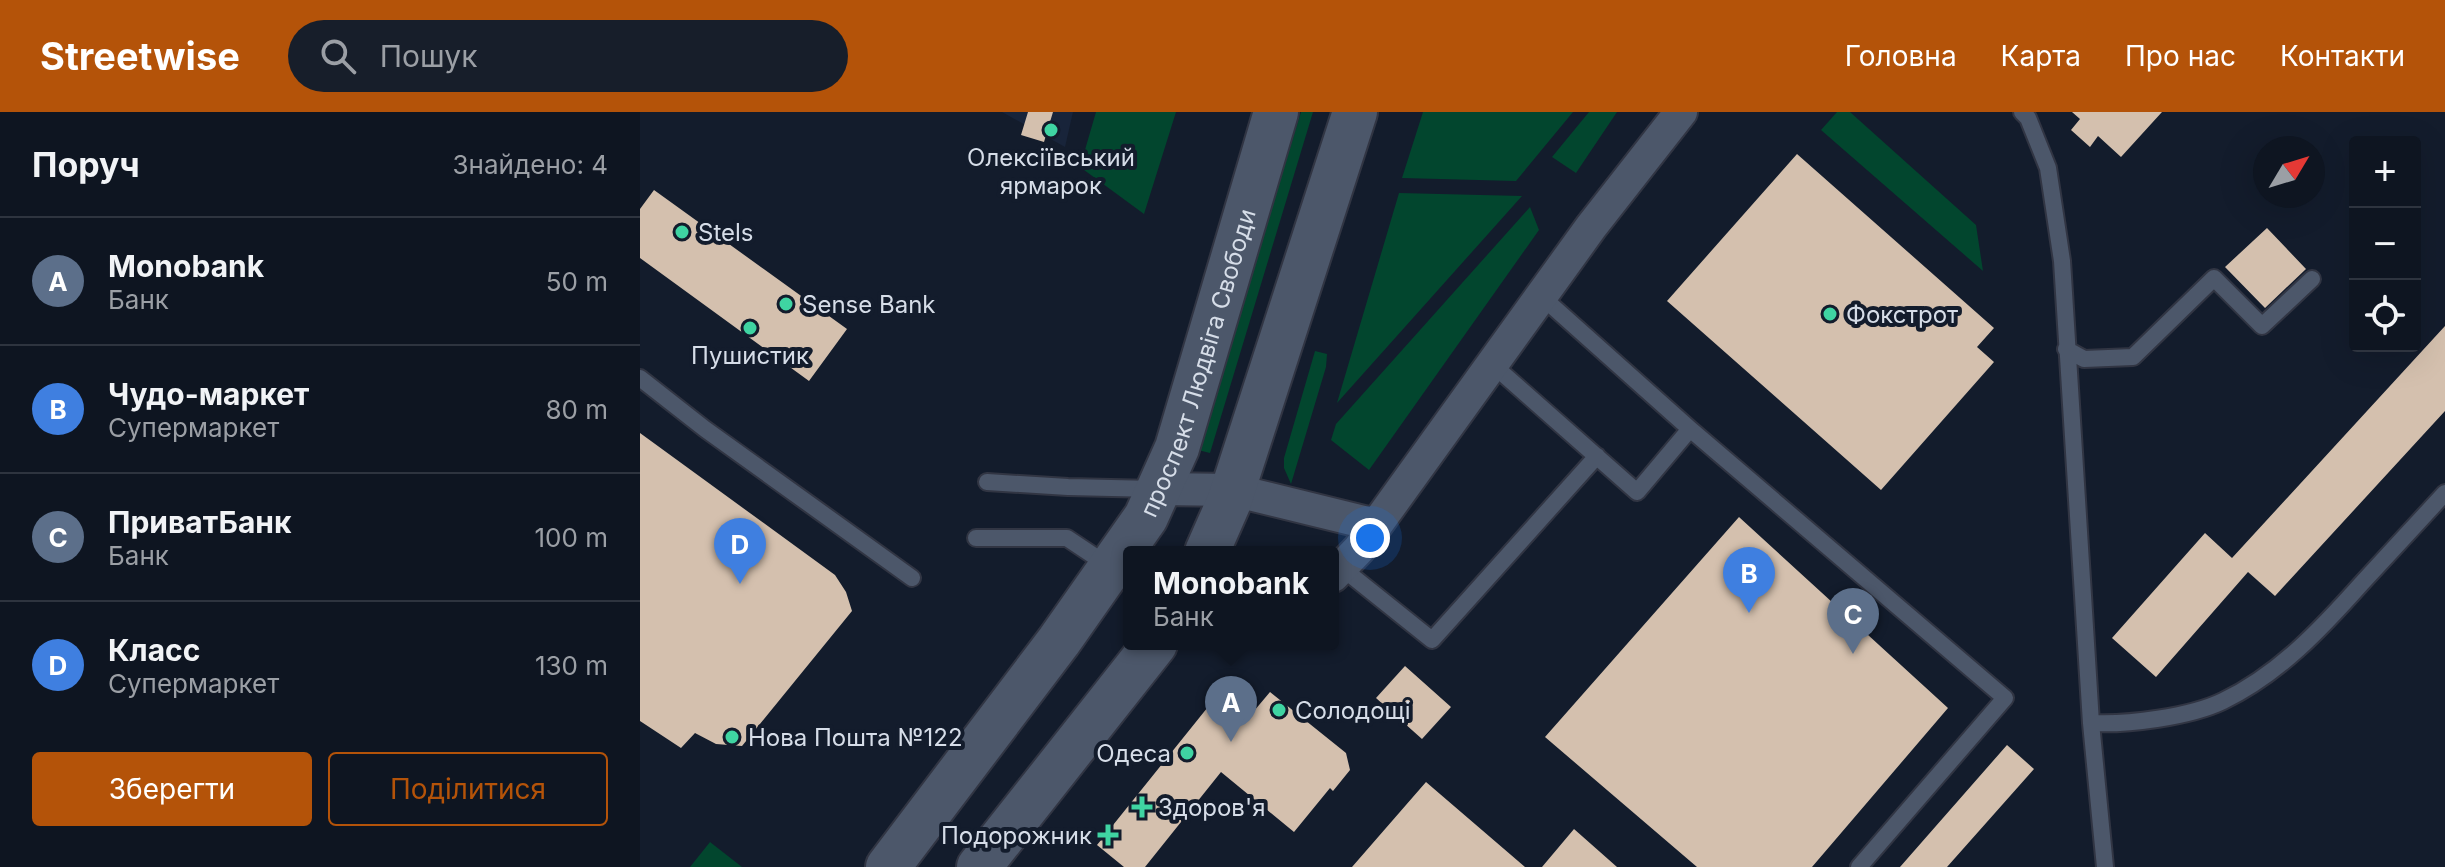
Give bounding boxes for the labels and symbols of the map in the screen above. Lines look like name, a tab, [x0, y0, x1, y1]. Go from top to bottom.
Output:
marker: Олексіївський ярмарок	[1042, 121, 1060, 139]
north arrow	[2253, 136, 2325, 208]
place label: Олексіївський ярмарок	[967, 143, 1135, 200]
street label: проспект Людвіга Свободи	[1133, 205, 1261, 521]
place label: Stels	[698, 218, 754, 247]
marker: Stels	[673, 223, 691, 241]
place label: Sense Bank	[802, 290, 936, 319]
marker: Sense Bank	[777, 295, 795, 313]
place label: Фокстрот	[1846, 300, 1958, 329]
marker: Фокстрот	[1821, 305, 1839, 323]
marker: Пушистик	[741, 319, 759, 337]
place label: Пушистик	[691, 341, 809, 370]
pin: D	[714, 518, 766, 584]
your location	[1350, 518, 1390, 558]
pin: B	[1723, 547, 1775, 613]
pin: C	[1827, 588, 1879, 654]
pin: A	[1205, 676, 1257, 742]
place label: Солодощі	[1295, 696, 1410, 725]
marker: Солодощі	[1270, 701, 1288, 719]
place label: Нова Пошта №122	[748, 723, 963, 752]
marker: Нова Пошта №122	[723, 728, 741, 746]
place label: Одеса	[1096, 739, 1171, 768]
marker: Одеса	[1178, 744, 1196, 762]
place label: Здоров'я	[1158, 793, 1265, 822]
marker: Здоров'я	[1133, 798, 1151, 816]
place label: Подорожник	[941, 821, 1092, 850]
marker: Подорожник	[1099, 826, 1117, 844]

